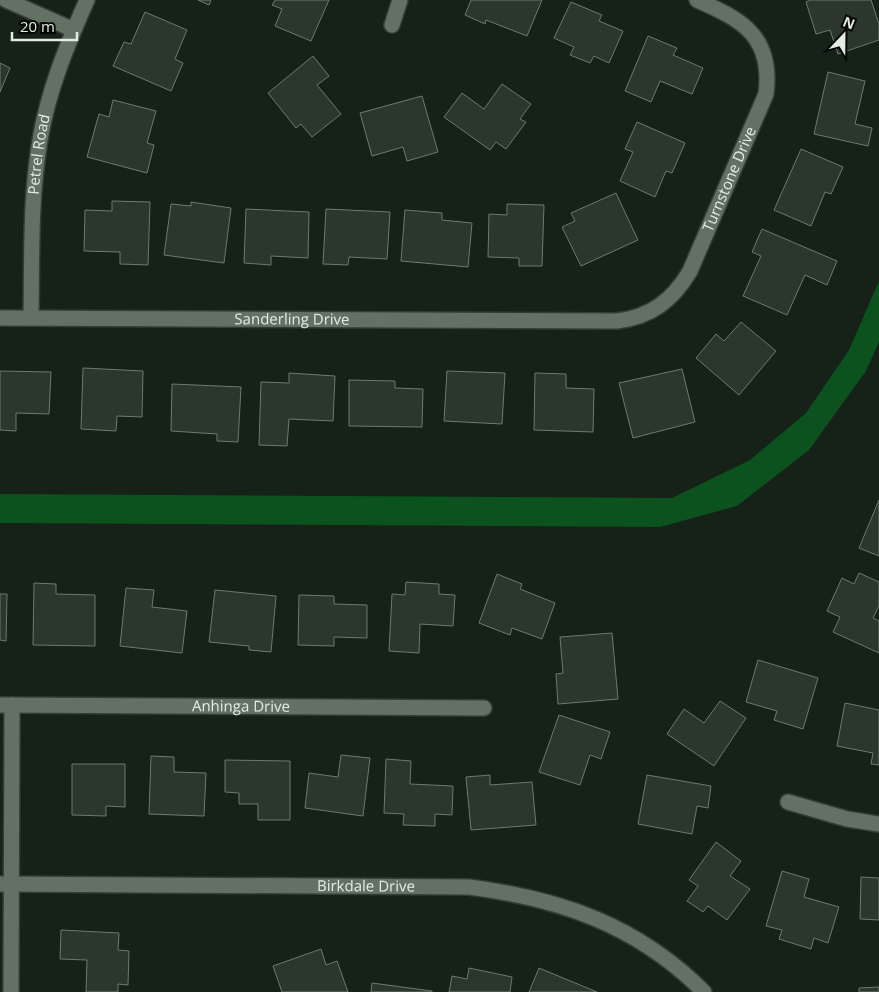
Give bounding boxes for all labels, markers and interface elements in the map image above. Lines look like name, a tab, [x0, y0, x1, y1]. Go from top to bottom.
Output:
scale bar	[12, 10, 78, 42]
north arrow	[819, 10, 869, 60]
text: N	[840, 12, 858, 33]
text: 20 m	[20, 16, 55, 36]
street label: Petrel Road	[23, 112, 54, 195]
street label: Turnstone Drive	[697, 123, 760, 235]
street label: Sanderling Drive	[234, 308, 350, 329]
street label: Anhinga Drive	[192, 695, 290, 716]
street label: Birkdale Drive	[317, 875, 415, 896]

